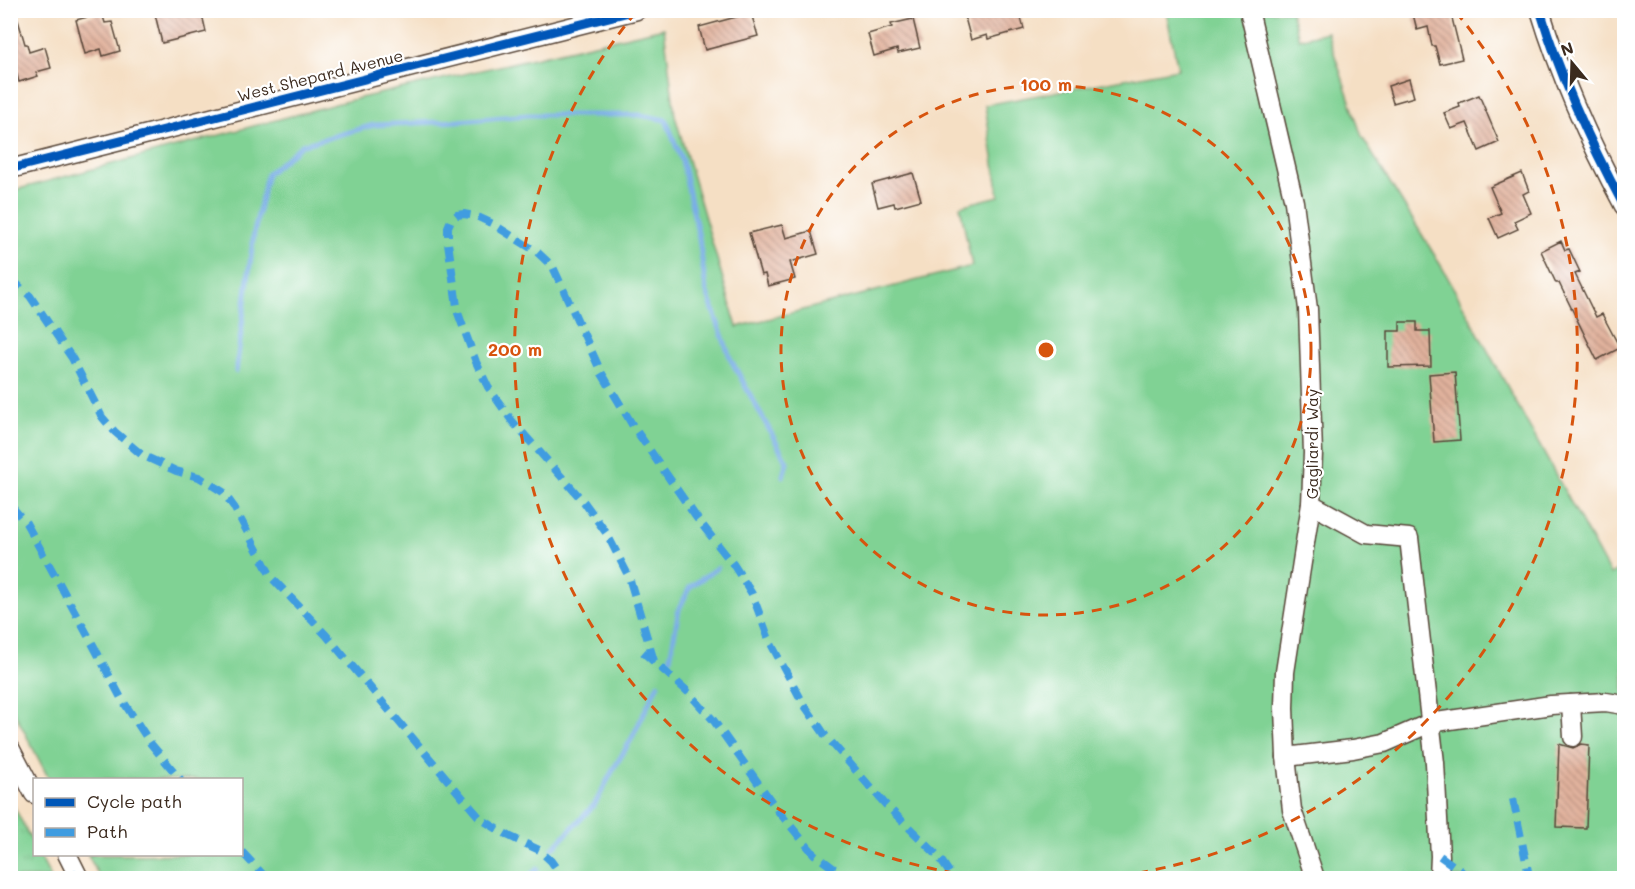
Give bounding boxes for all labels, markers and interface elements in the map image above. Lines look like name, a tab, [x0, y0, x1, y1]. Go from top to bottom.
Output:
north arrow	[1542, 33, 1602, 93]
text: N	[1558, 36, 1576, 60]
street label: West Shepard Avenue	[235, 44, 405, 106]
text: 100 m	[1020, 72, 1072, 96]
text: 200 m	[488, 337, 542, 361]
centre of rings	[1036, 340, 1056, 360]
street label: Gagliardi Way	[1301, 389, 1322, 499]
legend	[33, 778, 243, 856]
text: Cycle path	[87, 789, 182, 813]
text: Path	[87, 819, 127, 843]

